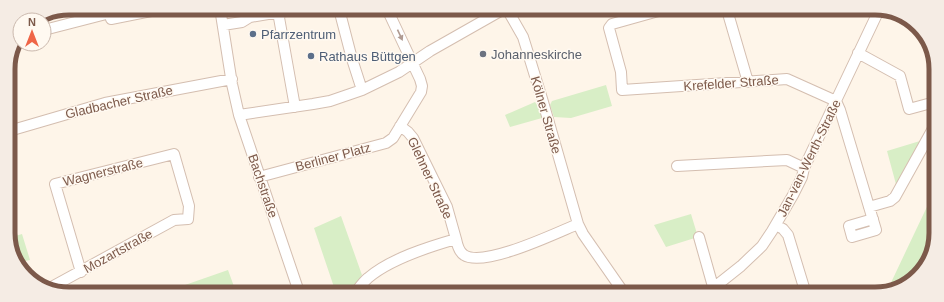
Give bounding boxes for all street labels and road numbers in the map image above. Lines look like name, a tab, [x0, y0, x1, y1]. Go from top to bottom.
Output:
street label: Krefelder Straße	[683, 72, 779, 94]
street label: Kölner Straße	[528, 74, 564, 156]
street label: Gladbacher Straße	[64, 82, 174, 122]
street label: Jan-van-Werth-Straße	[774, 97, 844, 219]
street label: Glehner Straße	[404, 135, 456, 221]
street label: Berliner Platz	[294, 140, 372, 174]
street label: Bachstraße	[245, 152, 281, 220]
street label: Wagnerstraße	[61, 155, 145, 189]
street label: Mozartstraße	[81, 226, 155, 276]

